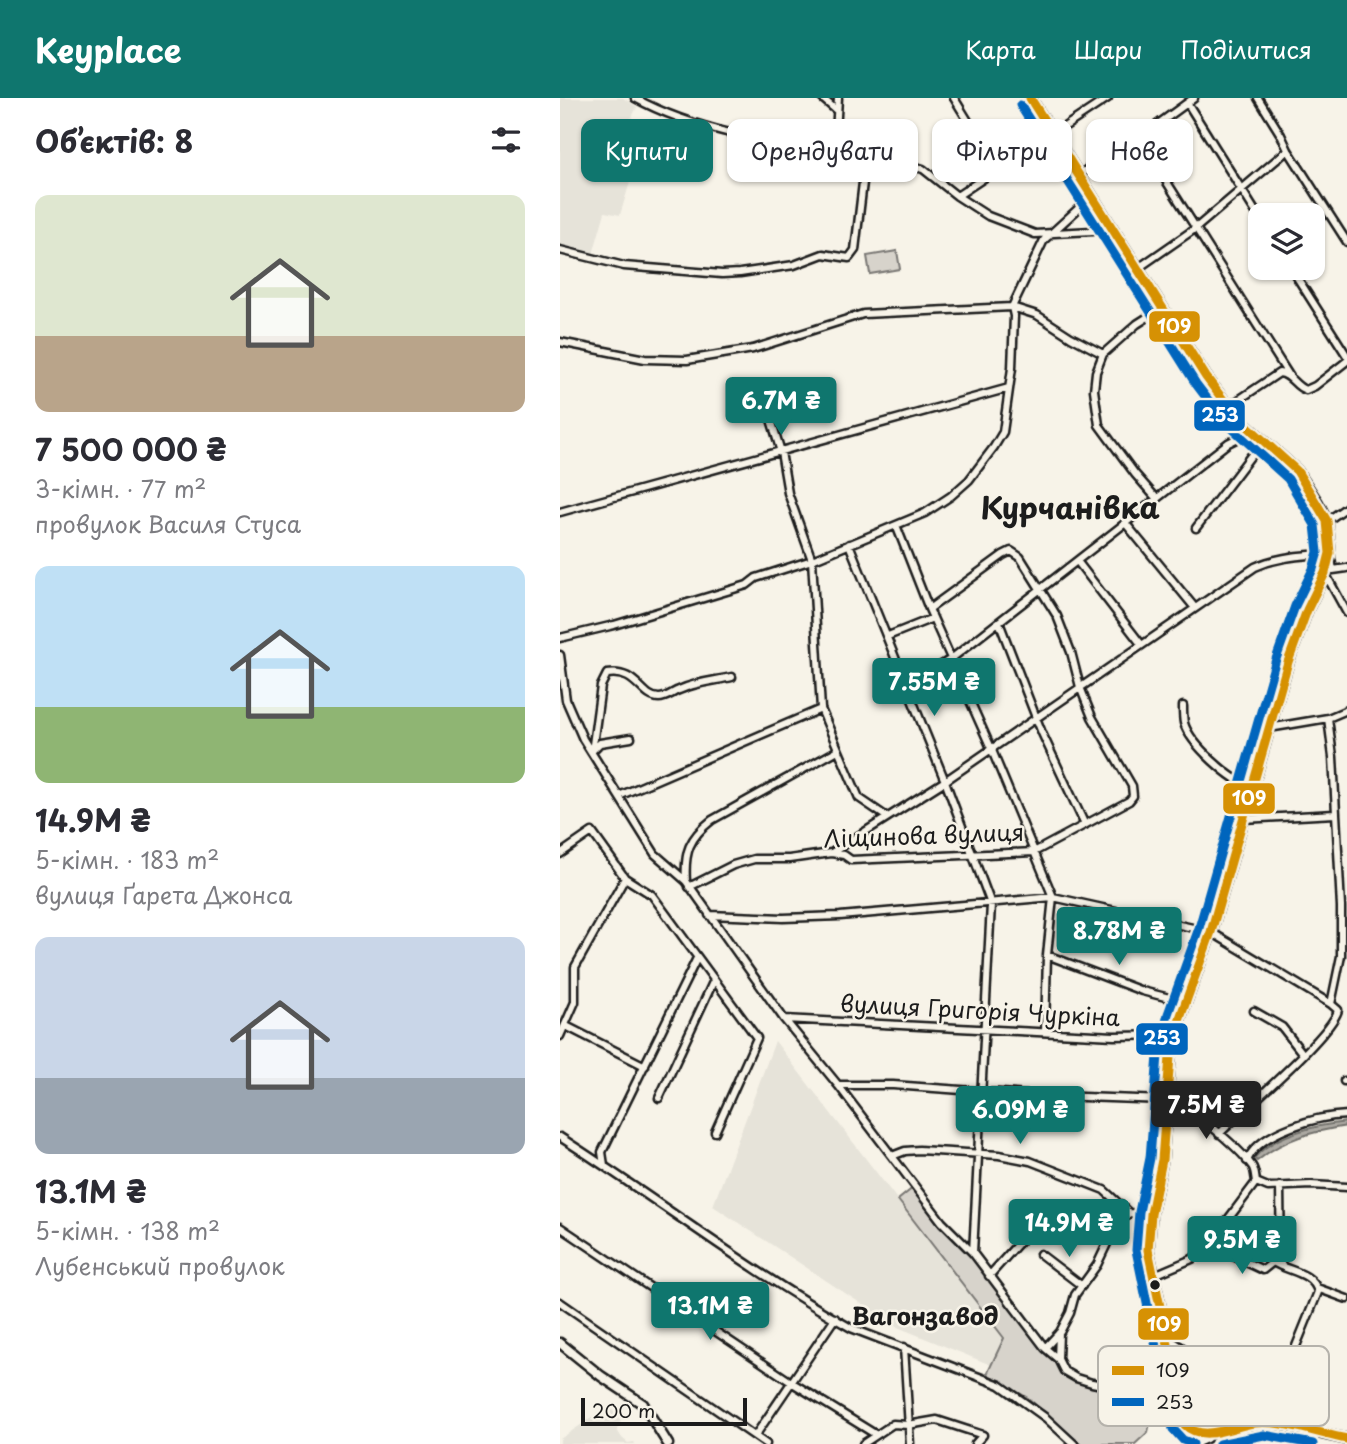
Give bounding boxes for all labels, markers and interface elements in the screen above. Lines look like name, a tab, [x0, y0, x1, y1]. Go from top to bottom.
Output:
text: Keyplace	[35, 24, 182, 74]
text: Карта	[965, 31, 1036, 67]
text: Шари	[1074, 31, 1143, 67]
text: Поділитися	[1181, 31, 1312, 67]
text: Об’єктів: 8	[35, 118, 193, 163]
chip: Купити	[581, 119, 713, 182]
chip: Орендувати	[727, 119, 918, 182]
chip: Фільтри	[932, 119, 1072, 182]
chip: Нове	[1086, 119, 1193, 182]
icon: filters	[487, 121, 525, 159]
map controls	[1248, 203, 1325, 280]
button: layers	[1248, 203, 1325, 280]
icon: home	[217, 240, 343, 366]
line badge: 109	[1148, 310, 1201, 343]
text: 109	[1157, 311, 1191, 339]
pin: 6.7M ₴	[724, 378, 838, 437]
text: 6.7M ₴	[741, 382, 821, 417]
line badge: 253	[1193, 399, 1246, 432]
text: 253	[1201, 400, 1239, 428]
text: 7 500 000 ₴	[35, 426, 227, 471]
text: 3-кімн. · 77 m²	[35, 471, 206, 506]
district label: Курчанівка	[980, 484, 1160, 529]
text: провулок Василя Стуса	[35, 506, 301, 541]
icon: home	[217, 611, 343, 737]
pin: 7.55M ₴	[869, 658, 999, 718]
text: 7.55M ₴	[888, 663, 980, 698]
line badge: 109	[1222, 782, 1276, 815]
text: 109	[1232, 783, 1266, 811]
text: 14.9M ₴	[35, 797, 151, 842]
street label: Ліщинова вулиця	[823, 814, 1025, 855]
text: 5-кімн. · 183 m²	[35, 842, 219, 877]
text: вулиця Ґарета Джонса	[35, 877, 292, 912]
pin: 8.78M ₴	[1054, 908, 1184, 967]
text: 8.78M ₴	[1073, 912, 1165, 947]
icon: home	[217, 982, 343, 1108]
street label: вулиця Григорія Чуркіна	[839, 985, 1122, 1034]
line badge: 253	[1135, 1022, 1189, 1056]
text: 253	[1143, 1023, 1181, 1051]
pin: 7.5M ₴	[1149, 1082, 1263, 1141]
pin: 6.09M ₴	[955, 1086, 1085, 1146]
text: 7.5M ₴	[1167, 1086, 1245, 1121]
text: 6.09M ₴	[972, 1091, 1068, 1126]
text: 13.1M ₴	[35, 1168, 147, 1213]
pin: 14.9M ₴	[1004, 1200, 1134, 1259]
text: 14.9M ₴	[1025, 1204, 1113, 1239]
text: 5-кімн. · 138 m²	[35, 1213, 220, 1248]
pin: 9.5M ₴	[1185, 1216, 1299, 1276]
text: 9.5M ₴	[1203, 1221, 1281, 1256]
text: Лубенський провулок	[35, 1248, 285, 1283]
unlabelled marker	[1148, 1278, 1162, 1292]
pin: 13.1M ₴	[645, 1282, 775, 1342]
text: 13.1M ₴	[667, 1287, 753, 1322]
district label: Вагонзавод	[851, 1297, 999, 1333]
line badge: 109	[1137, 1307, 1190, 1341]
text: 109	[1147, 1309, 1181, 1337]
legend	[1098, 1346, 1329, 1426]
text: 109	[1156, 1355, 1190, 1383]
text: 253	[1156, 1387, 1193, 1415]
scale bar	[581, 1395, 747, 1427]
text: 200 m	[592, 1396, 655, 1424]

